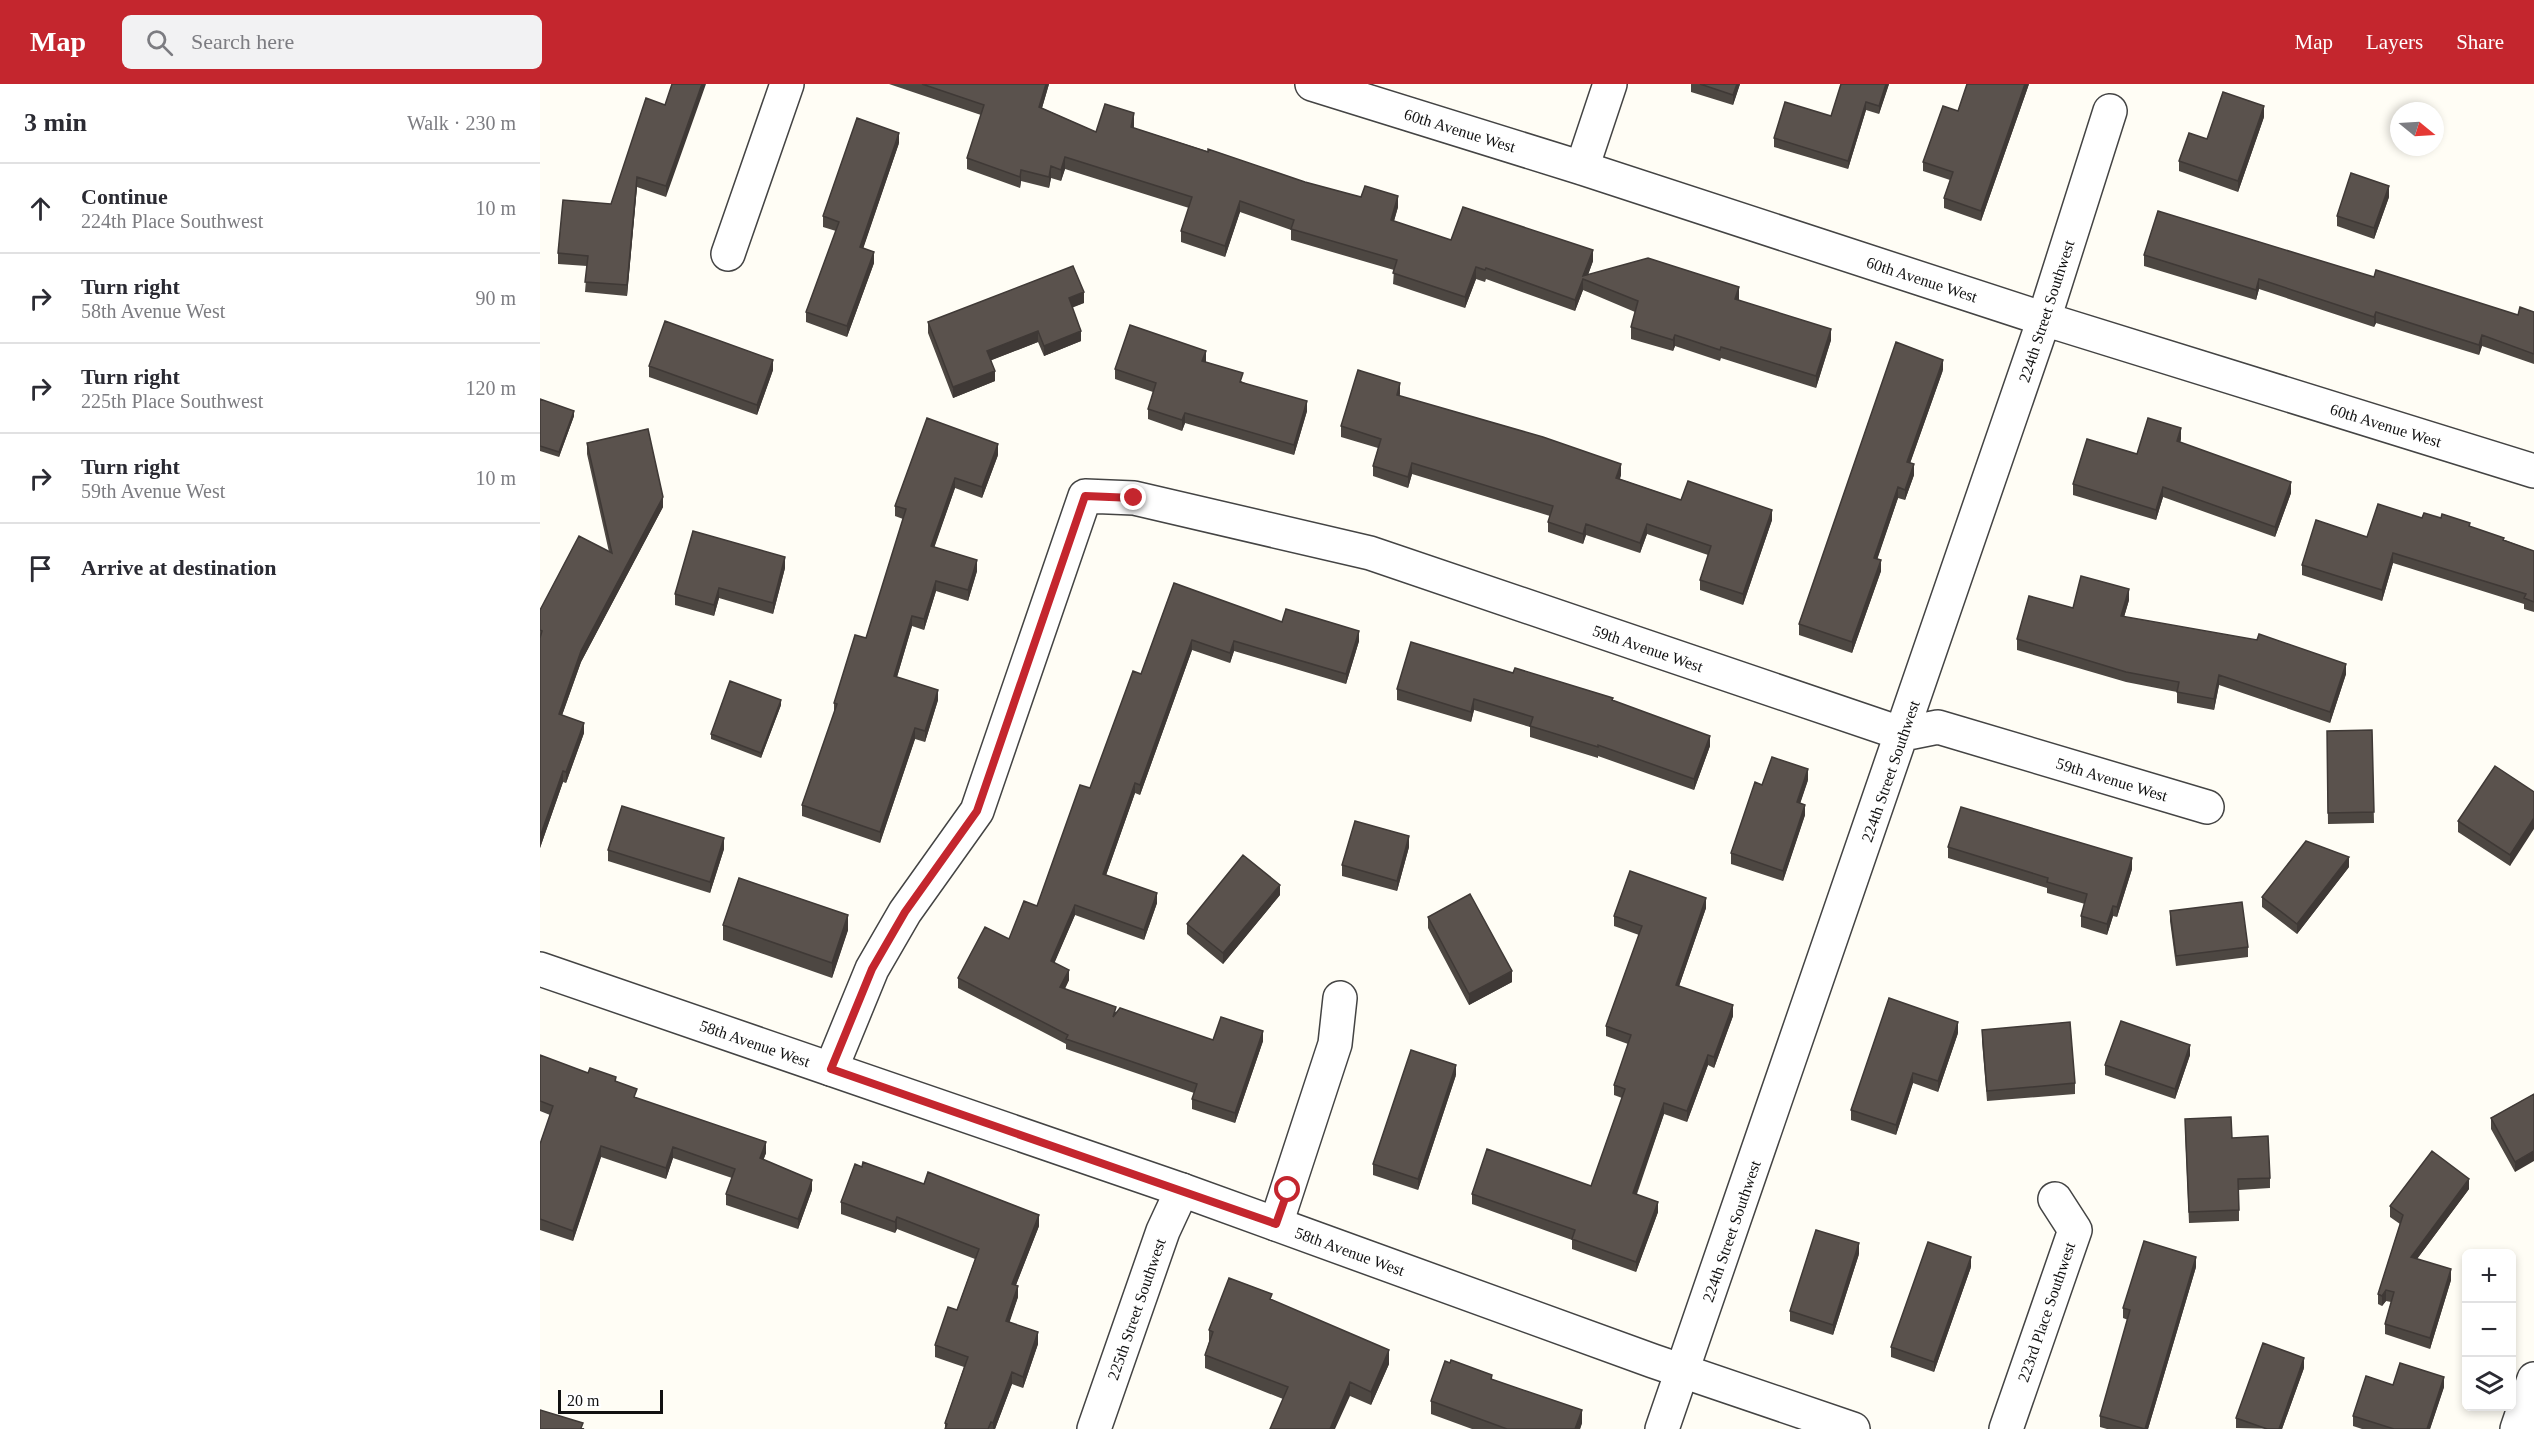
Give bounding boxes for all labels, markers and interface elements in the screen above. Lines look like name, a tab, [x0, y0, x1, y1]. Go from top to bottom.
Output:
search box	[122, 15, 542, 69]
text: Map	[30, 26, 86, 57]
icon: search	[143, 26, 176, 59]
text: Search here	[191, 29, 294, 54]
text: Map	[2295, 30, 2333, 54]
text: Layers	[2366, 30, 2423, 54]
text: Share	[2456, 30, 2504, 54]
north arrow	[2390, 102, 2444, 156]
street label: 60th Avenue West	[1402, 105, 1518, 156]
text: 3 min	[24, 108, 87, 137]
text: Walk · 230 m	[407, 112, 516, 134]
text: Continue	[81, 184, 168, 209]
icon: ahead	[24, 192, 57, 225]
text: 10 m	[475, 197, 516, 219]
text: 224th Place Southwest	[81, 210, 263, 232]
street label: 224th Street Southwest	[2015, 237, 2078, 384]
street label: 60th Avenue West	[1864, 254, 1980, 306]
text: Turn right	[81, 274, 180, 299]
icon: right	[24, 282, 57, 315]
text: 90 m	[475, 287, 516, 309]
text: 58th Avenue West	[81, 300, 225, 322]
text: Turn right	[81, 364, 180, 389]
icon: right	[24, 372, 57, 405]
text: 120 m	[465, 377, 516, 399]
text: 225th Place Southwest	[81, 390, 263, 412]
street label: 60th Avenue West	[2328, 400, 2444, 451]
text: Turn right	[81, 454, 180, 479]
icon: right	[24, 462, 57, 495]
text: 10 m	[475, 467, 516, 489]
text: 59th Avenue West	[81, 480, 225, 502]
route end	[1120, 484, 1146, 510]
icon: arrive	[24, 552, 57, 585]
text: Arrive at destination	[81, 555, 277, 580]
street label: 59th Avenue West	[1590, 622, 1706, 675]
street label: 224th Street Southwest	[1858, 698, 1923, 844]
street label: 59th Avenue West	[2054, 754, 2170, 805]
street label: 58th Avenue West	[697, 1017, 813, 1070]
street label: 224th Street Southwest	[1699, 1158, 1764, 1304]
route start	[1274, 1176, 1300, 1202]
street label: 58th Avenue West	[1293, 1224, 1407, 1279]
street label: 225th Street Southwest	[1104, 1236, 1169, 1382]
street label: 223rd Place Southwest	[2015, 1240, 2079, 1384]
map controls	[2462, 1249, 2516, 1411]
button: +	[2462, 1249, 2516, 1303]
button: −	[2462, 1303, 2516, 1357]
button: layers	[2462, 1357, 2516, 1411]
scale bar	[558, 1387, 663, 1414]
text: 20 m	[567, 1392, 599, 1409]

